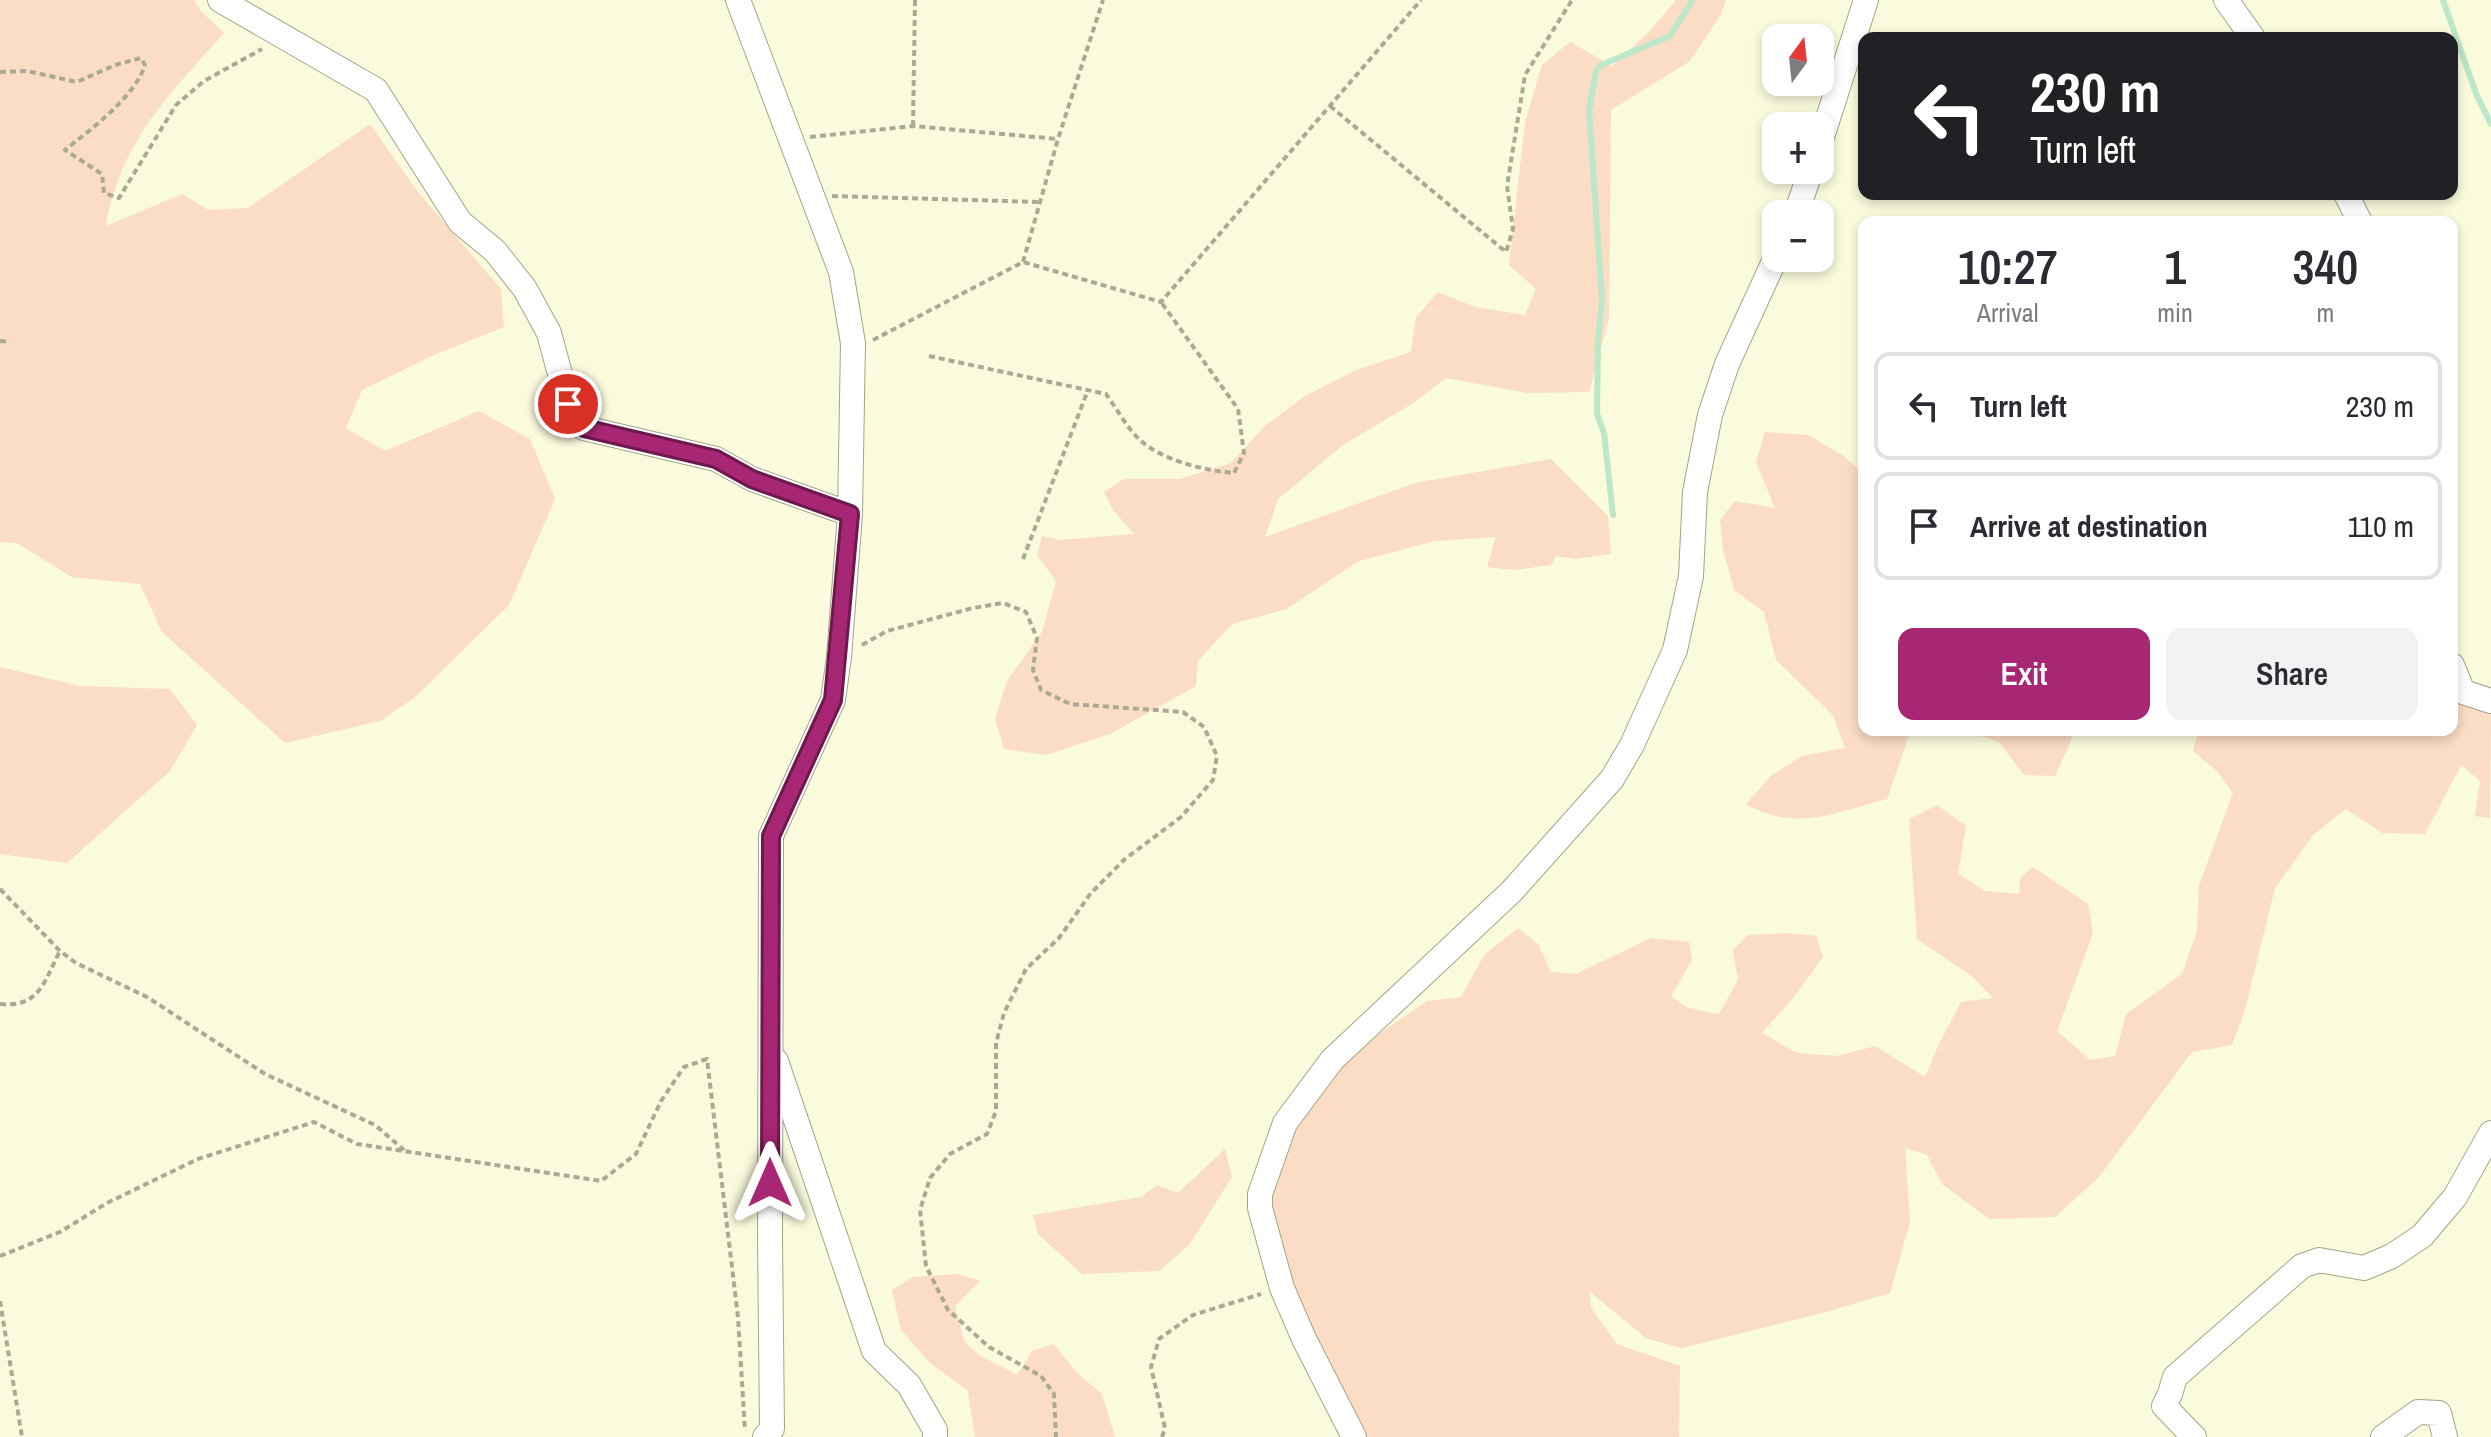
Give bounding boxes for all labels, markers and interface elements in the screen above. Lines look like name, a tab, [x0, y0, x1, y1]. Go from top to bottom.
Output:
north arrow	[1762, 24, 1834, 96]
map controls	[1762, 24, 1834, 272]
text: 230 m	[2030, 54, 2160, 129]
icon: left	[1898, 64, 2002, 168]
button: +	[1762, 112, 1834, 184]
text: Turn left	[2030, 126, 2136, 174]
button: −	[1762, 200, 1834, 272]
text: 10:27	[1958, 234, 2058, 299]
text: 1	[2164, 234, 2186, 299]
text: 340	[2293, 234, 2358, 299]
text: Arrival	[1977, 295, 2038, 330]
text: min	[2157, 295, 2193, 330]
text: m	[2317, 295, 2334, 330]
pin	[534, 370, 602, 438]
icon: arrive	[546, 382, 590, 426]
icon: left	[1902, 384, 1946, 428]
text: Turn left	[1970, 386, 2067, 426]
text: 230 m	[2346, 386, 2414, 426]
icon: arrive	[1902, 504, 1946, 548]
text: Arrive at destination	[1970, 506, 2208, 546]
text: 110 m	[2347, 506, 2414, 546]
button: Exit	[1898, 628, 2150, 720]
button: Share	[2166, 628, 2418, 720]
position arrow	[728, 1141, 812, 1225]

